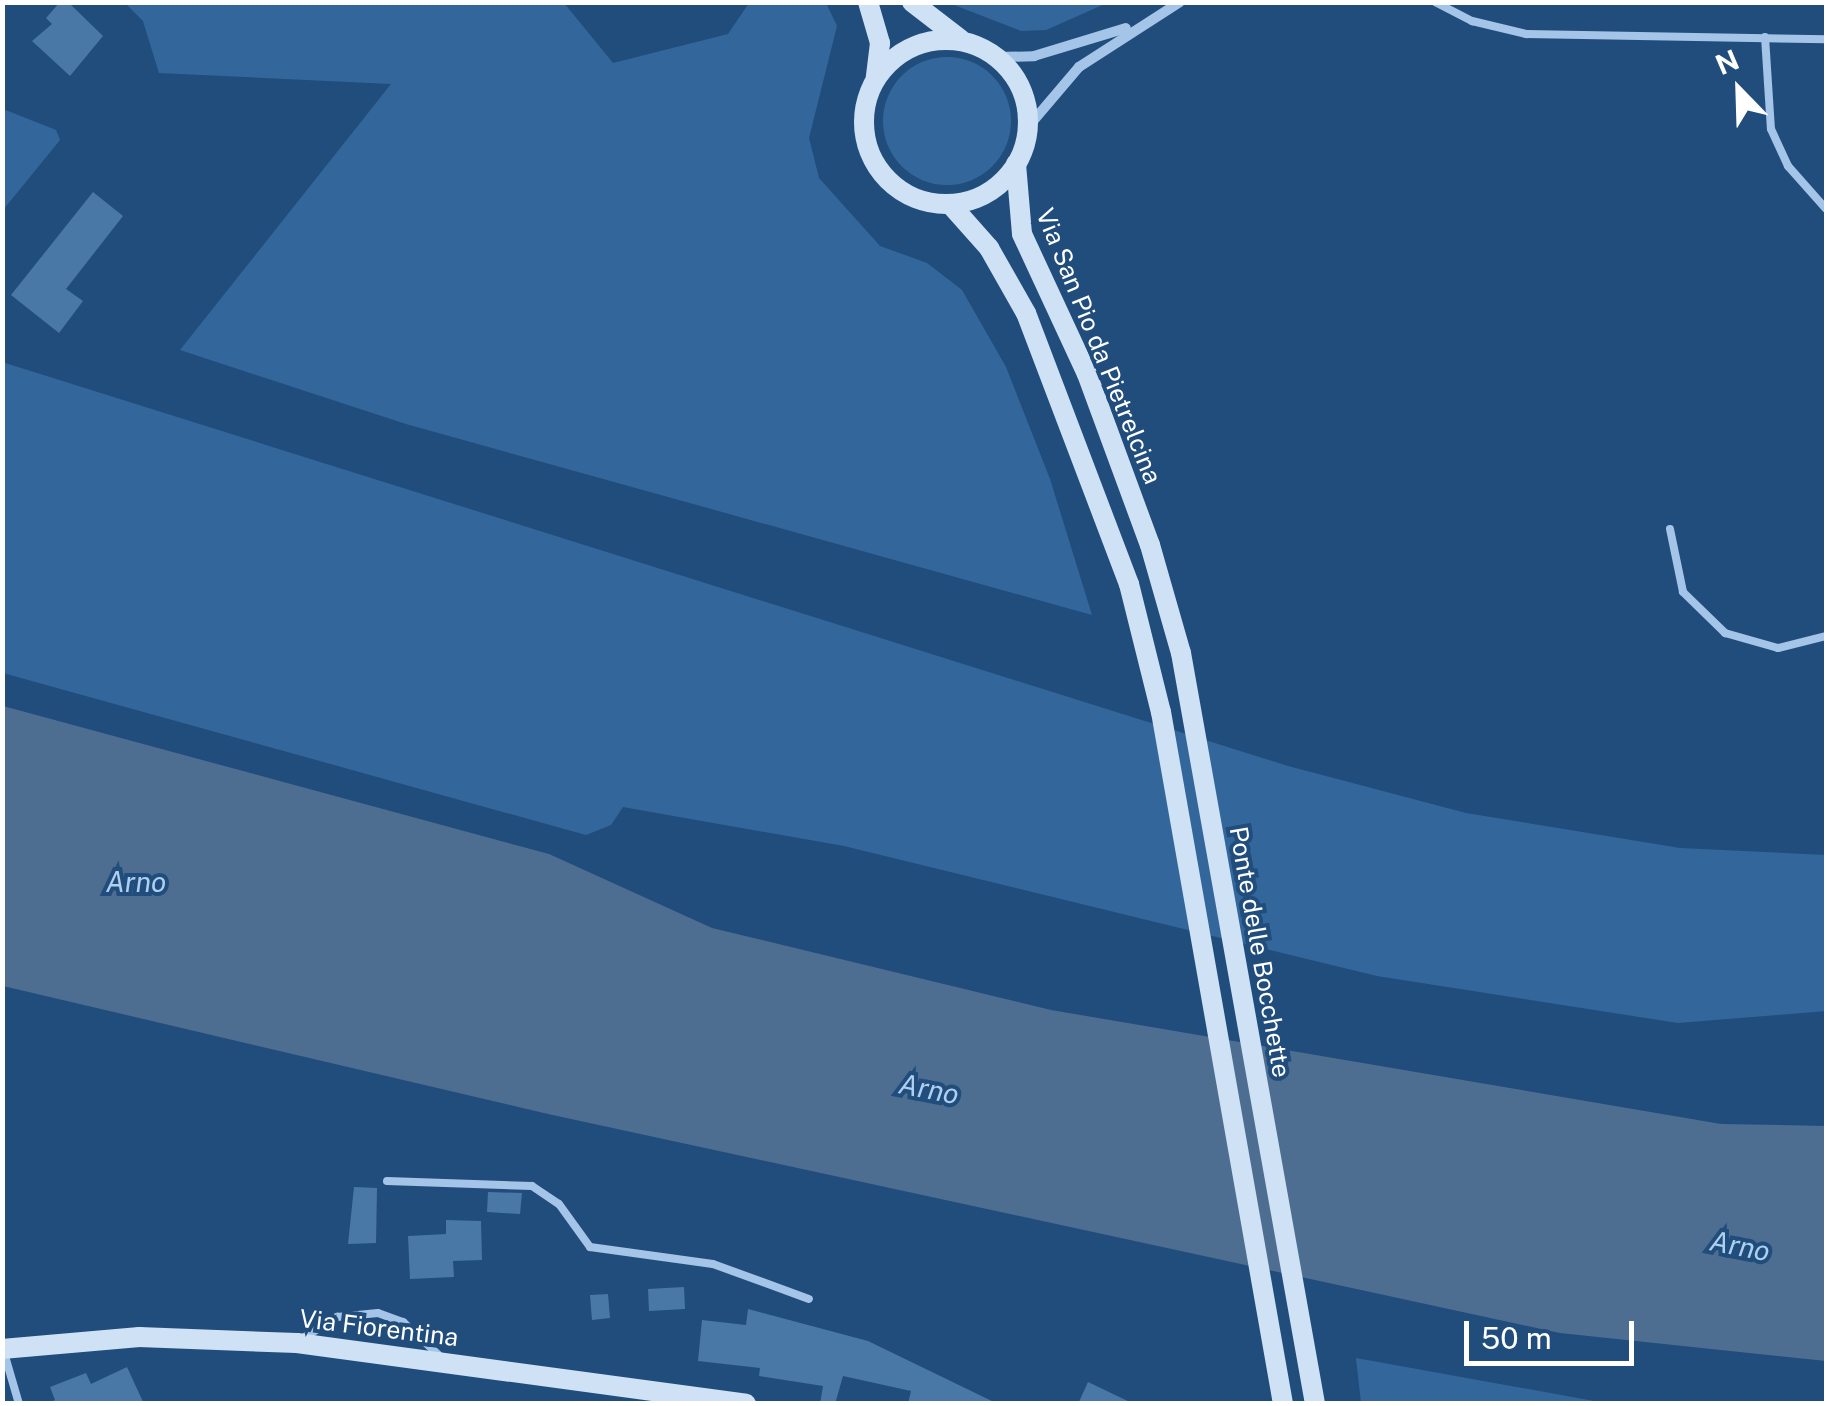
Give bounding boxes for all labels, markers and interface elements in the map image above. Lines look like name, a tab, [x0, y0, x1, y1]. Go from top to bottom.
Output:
north arrow	[1689, 40, 1789, 140]
text: N	[1711, 42, 1744, 81]
street label: Via San Pio da Pietrelcina	[1030, 204, 1168, 488]
street label: Ponte delle Bocchette	[1223, 824, 1297, 1080]
water label: Arno	[106, 865, 166, 899]
water label: Arno	[896, 1067, 962, 1111]
water label: Arno	[1707, 1224, 1773, 1268]
scale bar	[1469, 1301, 1639, 1363]
street label: Via Fiorentina	[298, 1303, 460, 1353]
text: 50 m	[1481, 1320, 1552, 1356]

